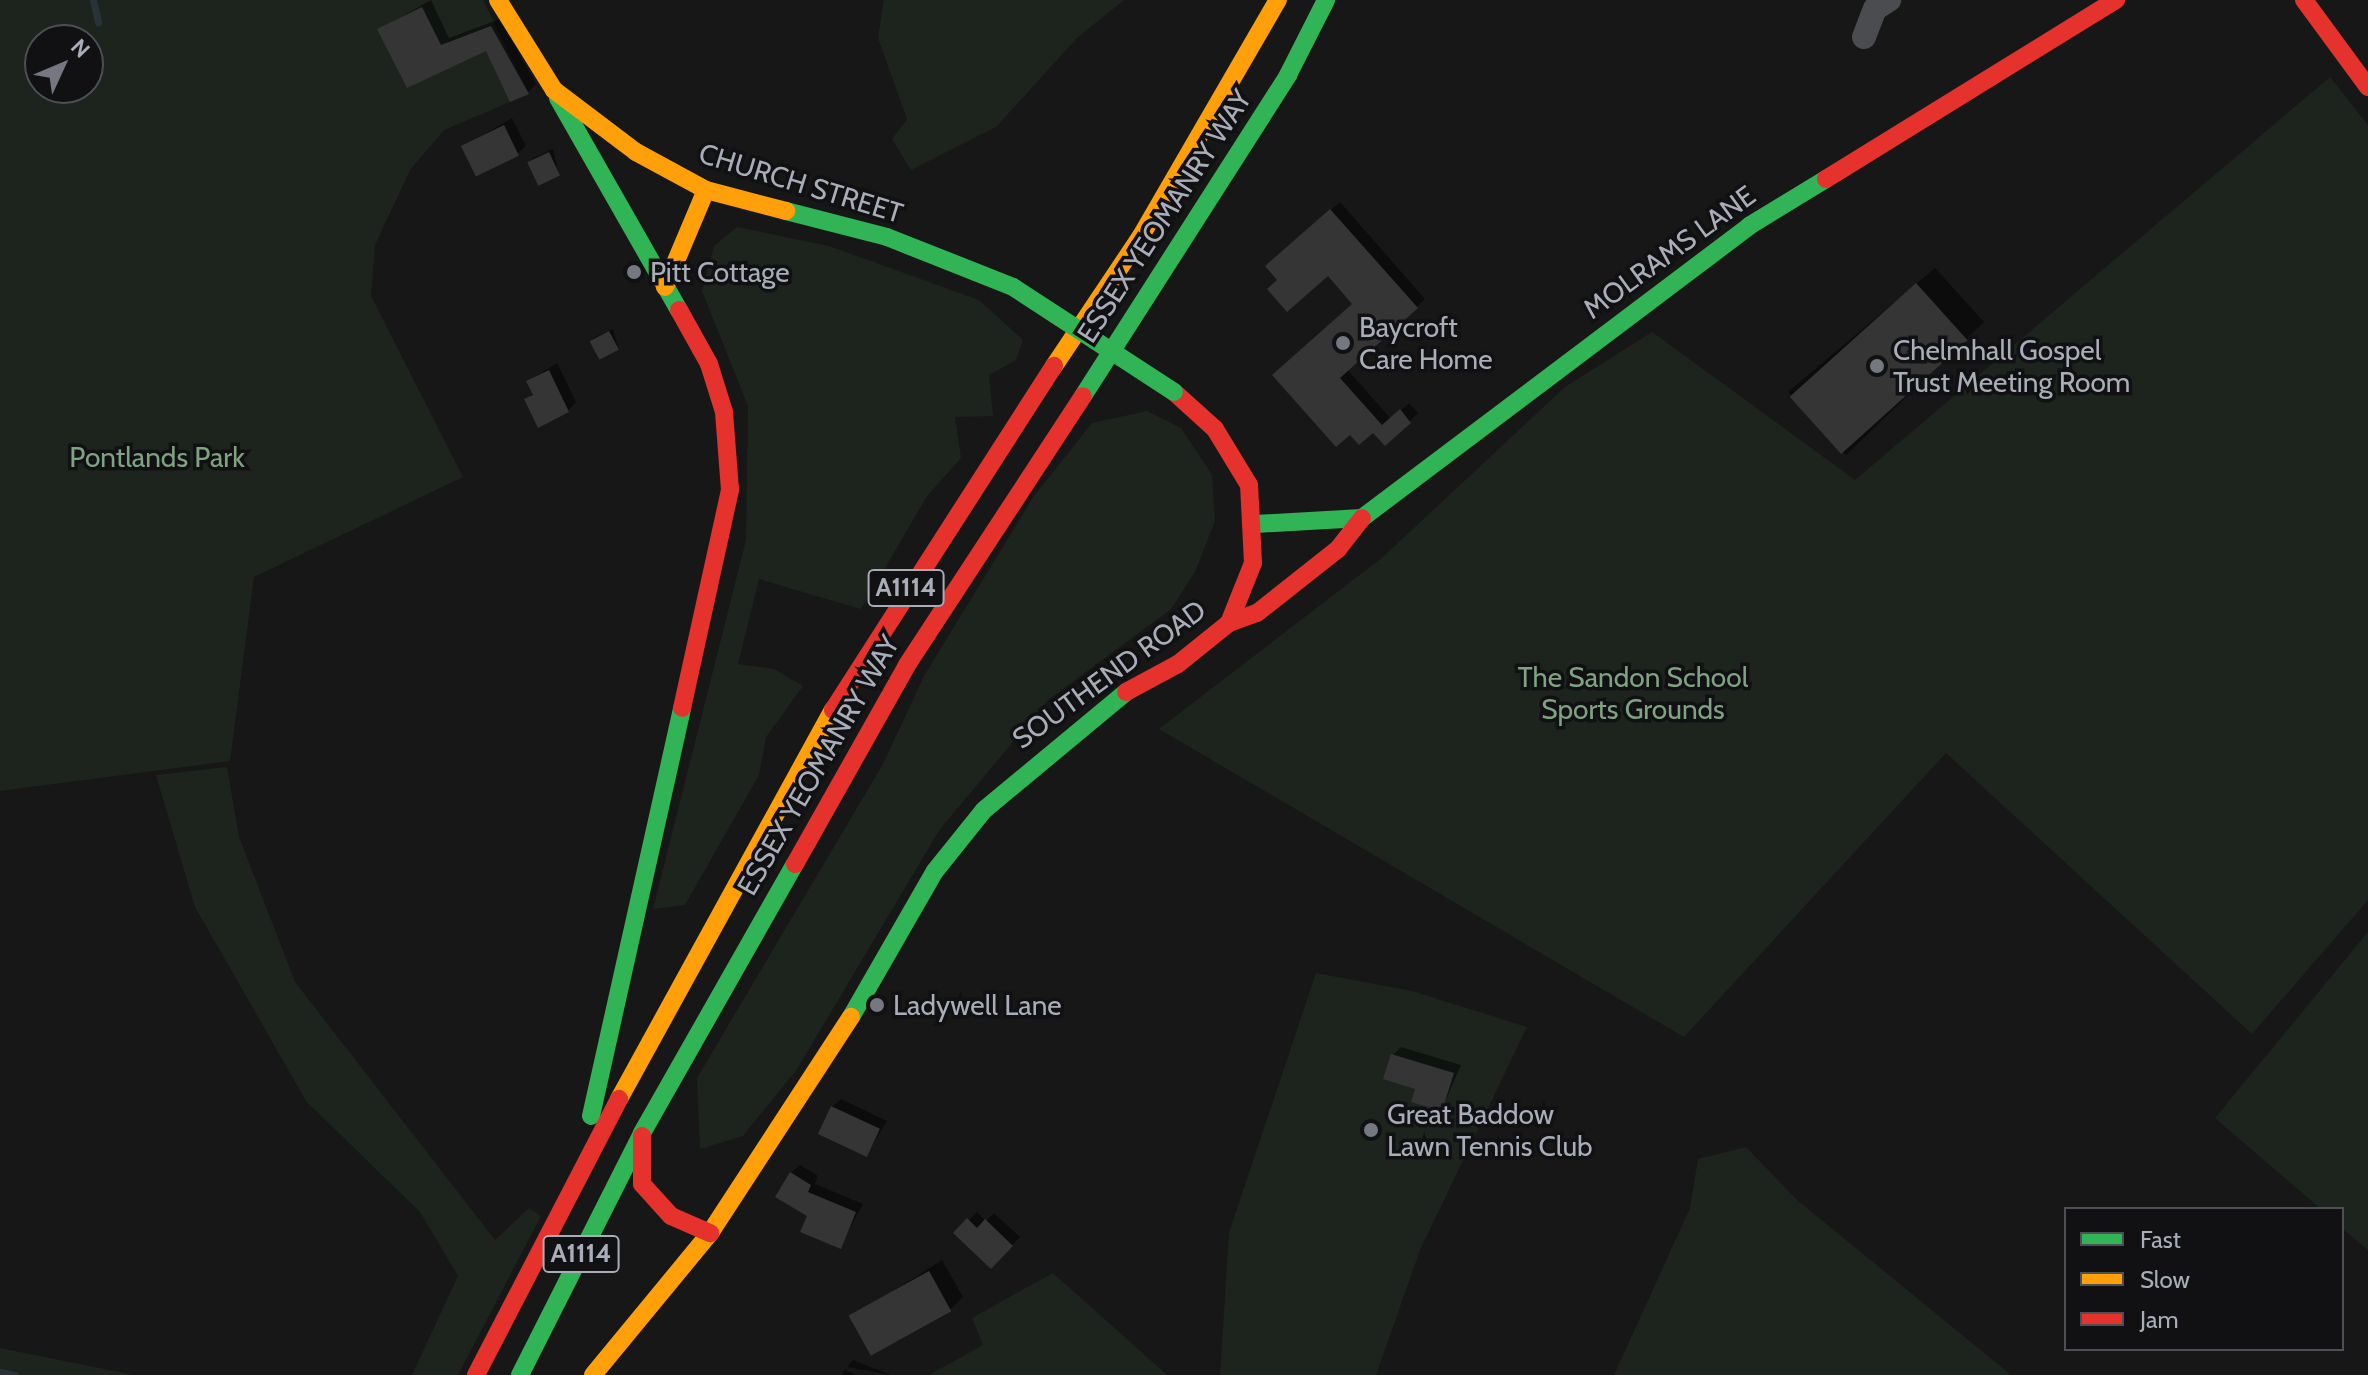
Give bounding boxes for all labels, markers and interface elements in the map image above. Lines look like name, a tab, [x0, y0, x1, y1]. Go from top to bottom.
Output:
north arrow	[24, 24, 104, 104]
text: N	[65, 33, 95, 63]
street label: ESSEX YEOMANRY WAY	[1070, 83, 1258, 349]
street label: CHURCH STREET	[695, 136, 907, 230]
street label: MOLRAMS LANE	[1577, 178, 1761, 326]
place label: Pitt Cottage	[650, 255, 790, 289]
marker: Pitt Cottage	[625, 263, 643, 281]
place label: Baycroft Care Home	[1359, 310, 1492, 376]
place label: Chelmhall Gospel Trust Meeting Room	[1893, 333, 2130, 399]
marker: Baycroft Care Home	[1334, 334, 1352, 352]
marker: Chelmhall Gospel Trust Meeting Room	[1868, 357, 1886, 375]
park label: Pontlands Park	[69, 440, 245, 474]
road number: A1114	[866, 566, 946, 610]
street label: SOUTHEND ROAD	[1006, 593, 1212, 755]
street label: ESSEX YEOMANRY WAY	[730, 629, 906, 901]
park label: The Sandon School Sports Grounds	[1518, 660, 1748, 726]
place label: Ladywell Lane	[893, 988, 1062, 1022]
marker: Ladywell Lane	[868, 996, 886, 1014]
place label: Great Baddow Lawn Tennis Club	[1387, 1097, 1593, 1163]
marker: Great Baddow Lawn Tennis Club	[1362, 1121, 1380, 1139]
legend	[2064, 1207, 2344, 1351]
text: Fast	[2140, 1225, 2181, 1254]
road number: A1114	[541, 1232, 621, 1276]
text: Slow	[2140, 1265, 2190, 1294]
text: Jam	[2140, 1305, 2178, 1334]

